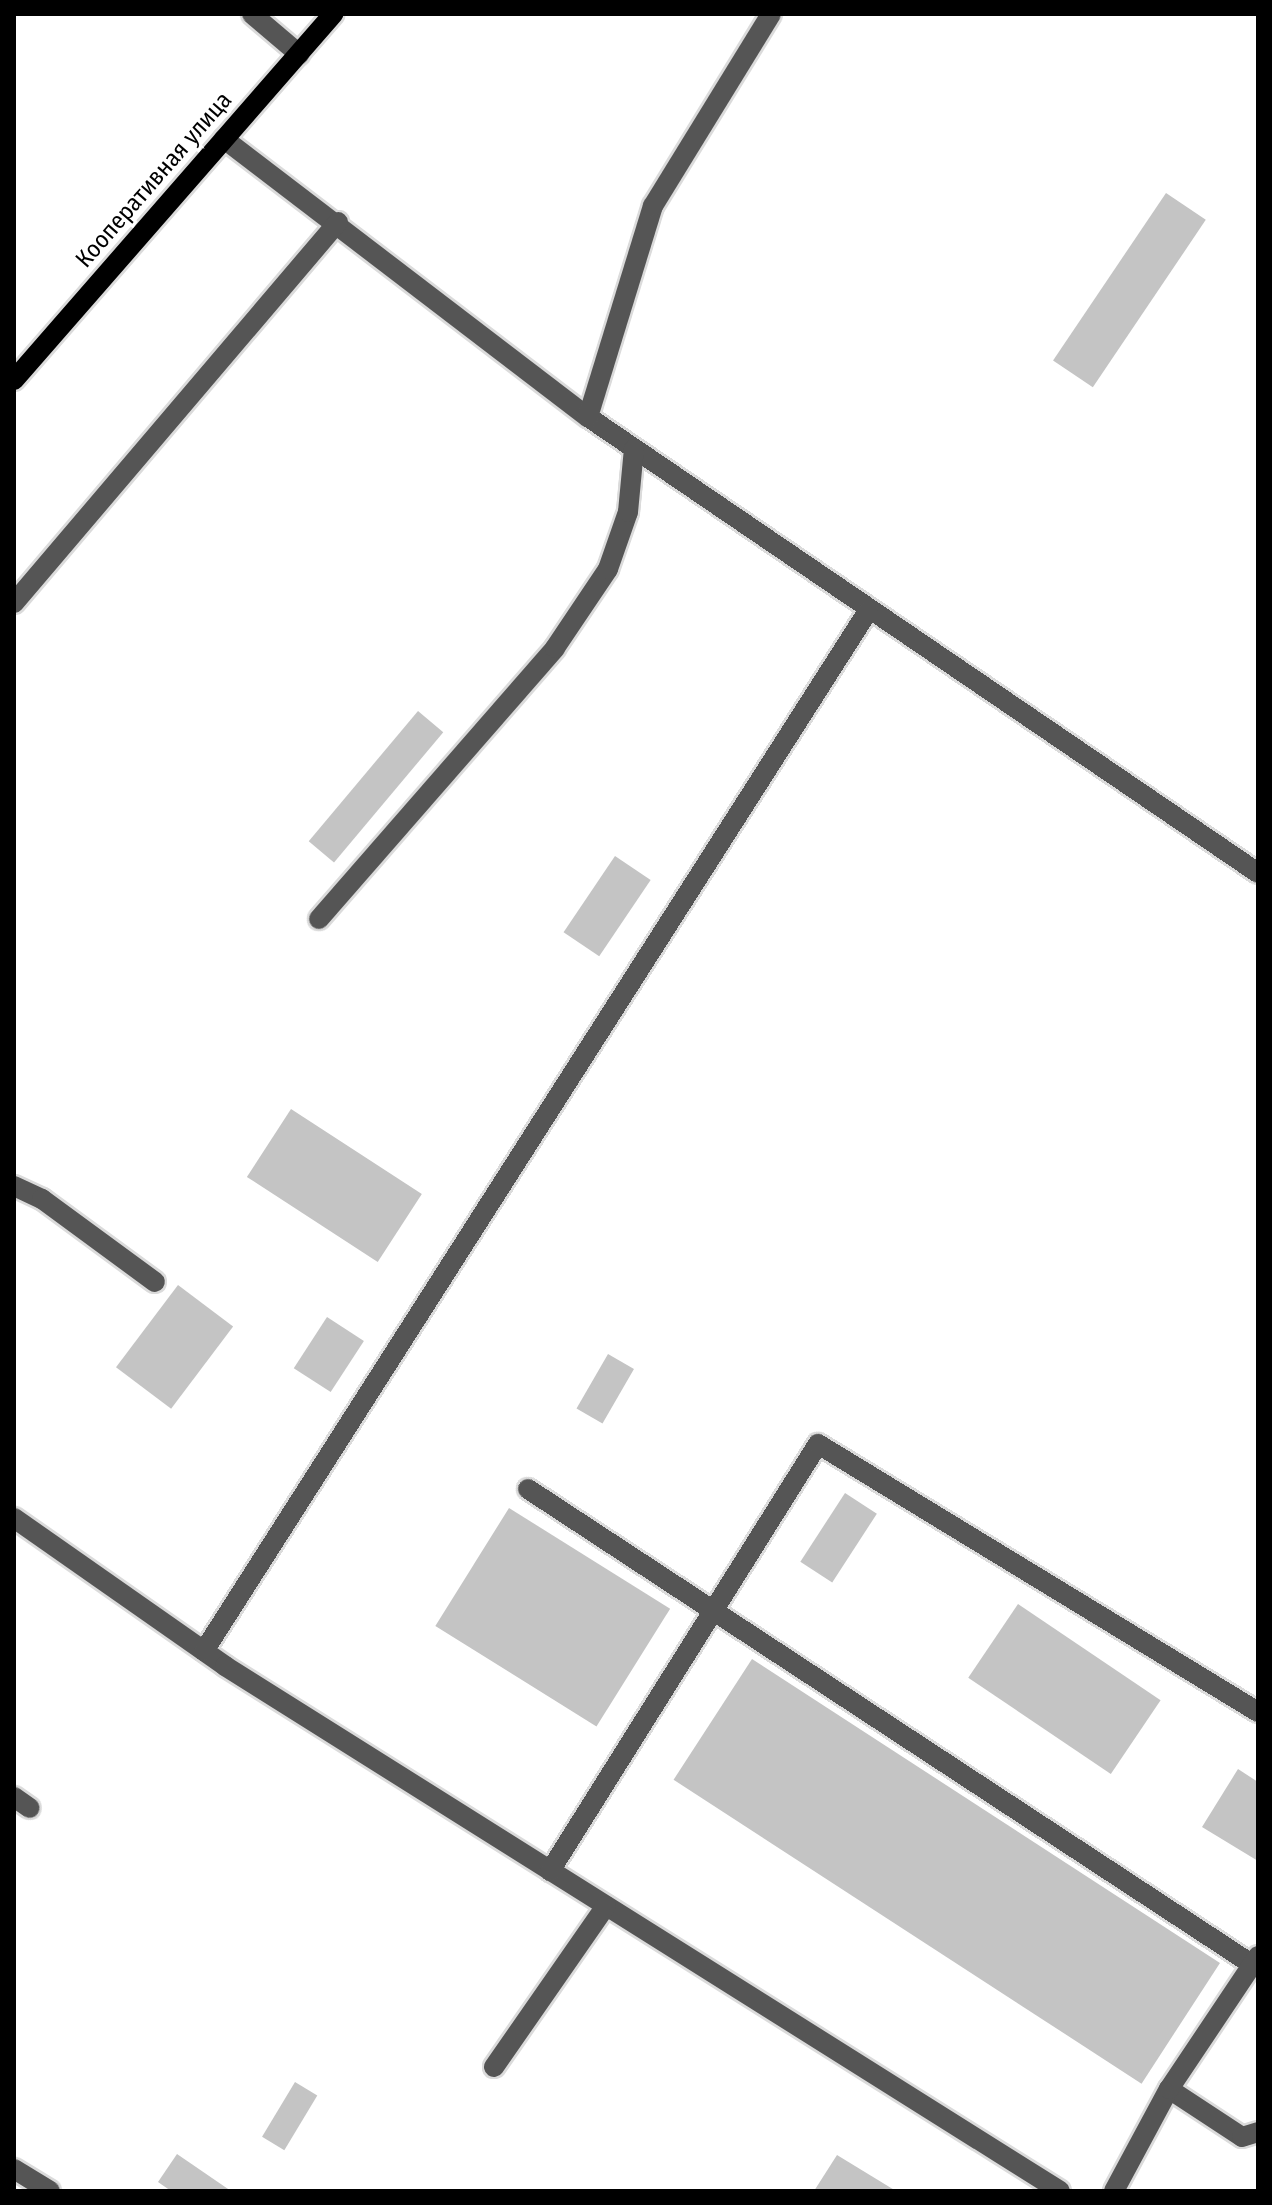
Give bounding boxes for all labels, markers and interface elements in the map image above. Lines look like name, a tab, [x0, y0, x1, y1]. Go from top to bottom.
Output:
street label: Кооперативная улица	[70, 86, 238, 274]

